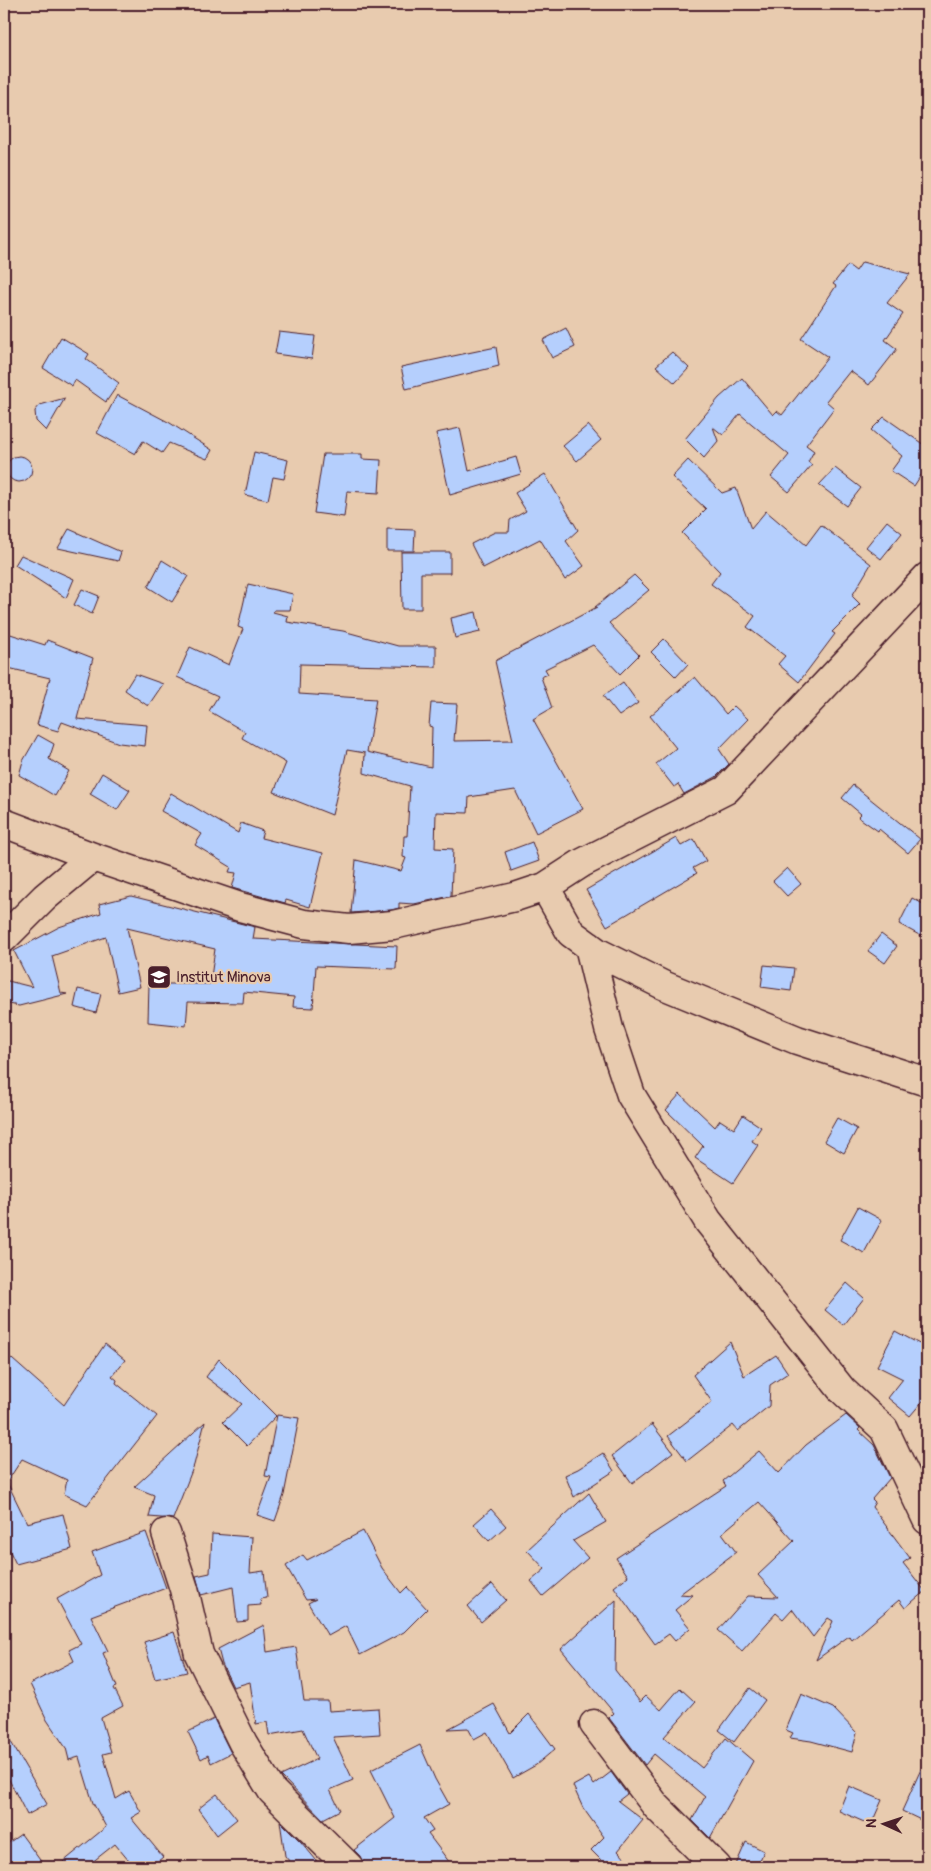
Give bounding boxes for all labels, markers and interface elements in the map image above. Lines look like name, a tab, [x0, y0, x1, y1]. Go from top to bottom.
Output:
school or university icon: Institut Minova	[146, 964, 172, 990]
place label: Institut Minova	[176, 968, 271, 987]
north arrow	[858, 1798, 908, 1848]
text: N	[863, 1818, 880, 1829]

